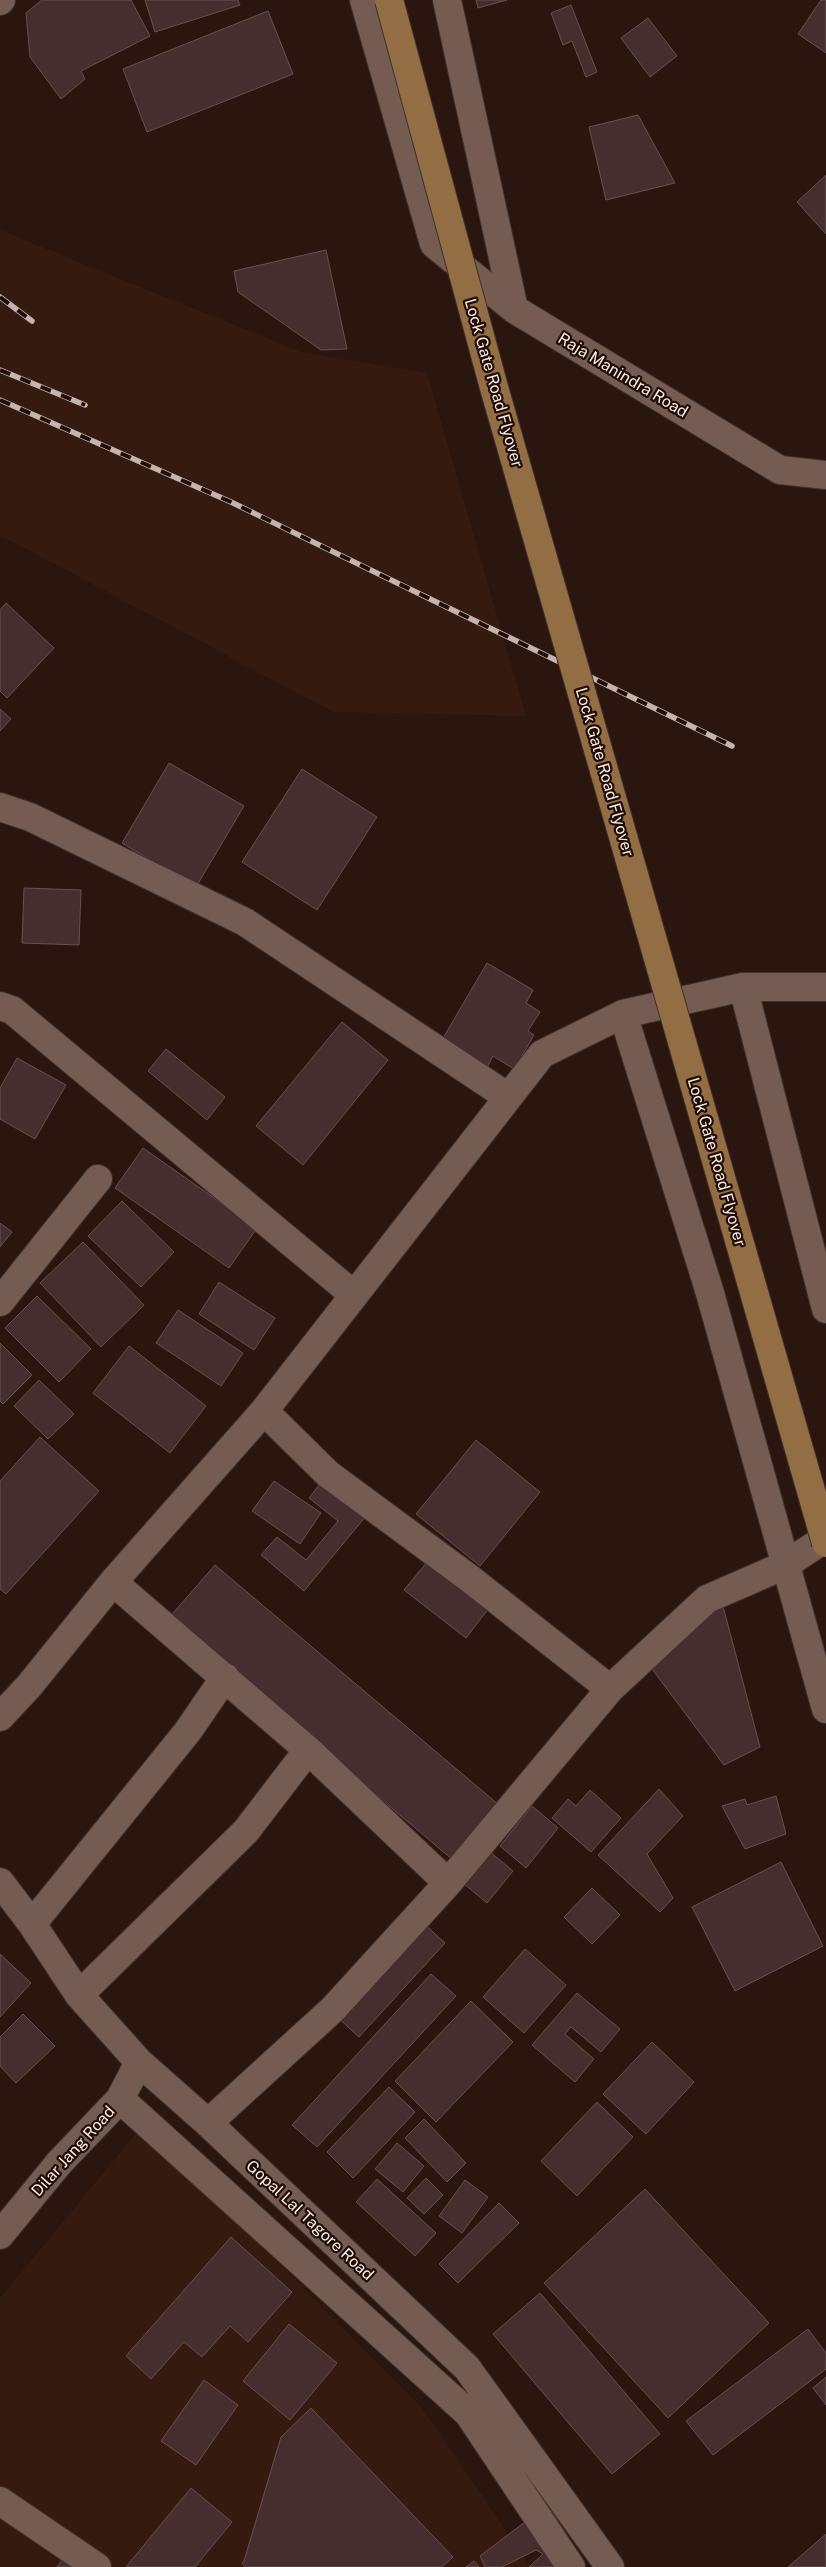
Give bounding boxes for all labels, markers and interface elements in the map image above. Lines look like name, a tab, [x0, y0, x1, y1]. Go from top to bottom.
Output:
street label: Lock Gate Road Flyover	[461, 296, 527, 470]
street label: Raja Manindra Road	[555, 329, 691, 421]
street label: Lock Gate Road Flyover	[572, 685, 638, 859]
street label: Lock Gate Road Flyover	[684, 1075, 750, 1249]
street label: Dilar Jang Road	[27, 2102, 119, 2200]
street label: Gopal Lal Tagore Road	[242, 2156, 378, 2284]

